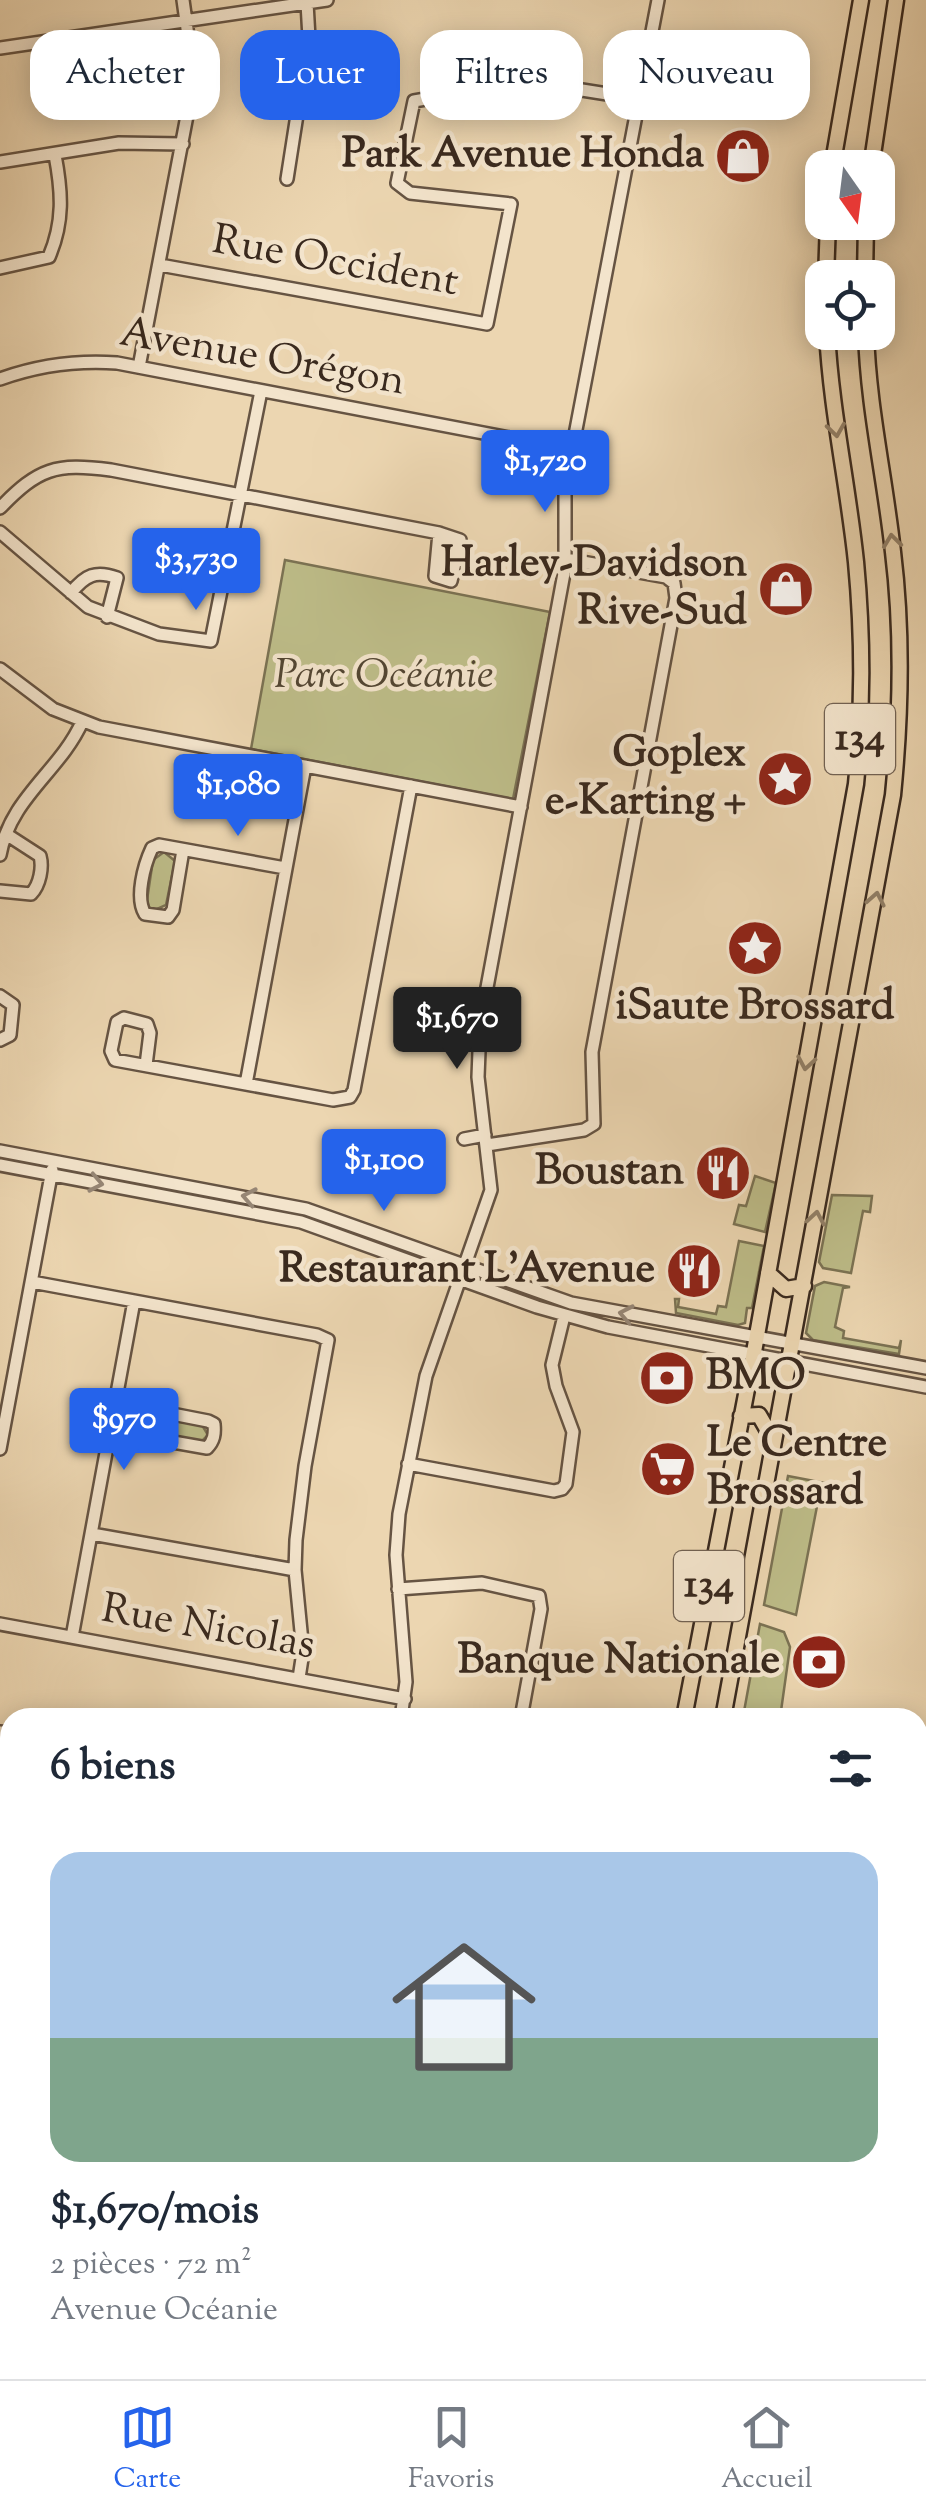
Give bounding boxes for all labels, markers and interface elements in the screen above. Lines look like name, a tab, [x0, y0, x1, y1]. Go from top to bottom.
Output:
chip: Acheter	[30, 30, 220, 120]
chip: Louer	[240, 30, 400, 120]
chip: Filtres	[420, 30, 583, 120]
chip: Nouveau	[603, 30, 810, 120]
place label: Park Avenue Honda	[342, 126, 705, 186]
shop icon: Park Avenue Honda	[713, 126, 773, 186]
north arrow	[805, 150, 895, 240]
map controls	[805, 150, 895, 350]
street label: Rue Occident	[207, 212, 463, 314]
button: locate	[805, 260, 895, 350]
street label: Avenue Orégon	[115, 304, 409, 414]
one-way arrow	[825, 421, 846, 438]
pin: $1,720	[464, 430, 626, 515]
text: $1,720	[503, 439, 587, 485]
pin: $3,730	[115, 528, 277, 613]
one-way arrow	[882, 532, 903, 548]
place label: Harley-Davidson Rive-Sud	[441, 535, 747, 643]
text: $3,730	[154, 537, 238, 583]
shop icon: Harley-Davidson Rive-Sud	[756, 559, 816, 619]
park label: Parc Océanie	[274, 647, 494, 707]
road number: 134	[825, 704, 895, 774]
place label: Goplex e-Karting +	[545, 725, 746, 833]
place icon: Goplex e-Karting +	[755, 749, 815, 809]
pin: $1,080	[157, 754, 319, 839]
text: $1,080	[196, 763, 280, 809]
one-way arrow	[865, 890, 886, 907]
place icon: iSaute Brossard	[725, 918, 785, 978]
place label: iSaute Brossard	[615, 978, 895, 1038]
pin: $1,670	[376, 987, 538, 1072]
text: $1,670	[415, 996, 499, 1042]
one-way arrow	[796, 1055, 817, 1071]
pin: $1,100	[303, 1129, 465, 1214]
text: $1,100	[344, 1138, 424, 1184]
place label: Boustan	[535, 1143, 684, 1203]
restaurant icon: Boustan	[693, 1143, 753, 1203]
one-way arrow	[88, 1172, 104, 1193]
one-way arrow	[241, 1188, 258, 1209]
one-way arrow	[805, 1210, 826, 1226]
place label: Restaurant L'Avenue	[279, 1241, 655, 1301]
restaurant icon: Restaurant L'Avenue	[664, 1241, 724, 1301]
one-way arrow	[618, 1304, 634, 1325]
bank icon: BMO	[637, 1348, 697, 1408]
place label: BMO	[706, 1348, 806, 1408]
pin: $970	[65, 1388, 183, 1473]
text: $970	[92, 1397, 156, 1443]
place label: Le Centre Brossard	[707, 1415, 887, 1523]
supermarket icon: Le Centre Brossard	[638, 1439, 698, 1499]
road number: 134	[674, 1551, 744, 1621]
street label: Rue Nicolas	[96, 1581, 320, 1677]
place label: Banque Nationale	[458, 1632, 780, 1692]
bank icon: Banque Nationale	[789, 1632, 849, 1692]
text: 6 biens	[50, 1738, 175, 1798]
icon: filters	[823, 1741, 878, 1796]
icon: home	[374, 1917, 554, 2097]
text: $1,670/mois	[50, 2182, 259, 2242]
text: 2 pièces · 72 m²	[50, 2242, 252, 2288]
text: Avenue Océanie	[50, 2288, 278, 2334]
tab: Carte	[113, 2400, 181, 2500]
tab: Favoris	[408, 2400, 494, 2500]
tab: Accueil	[721, 2400, 813, 2500]

